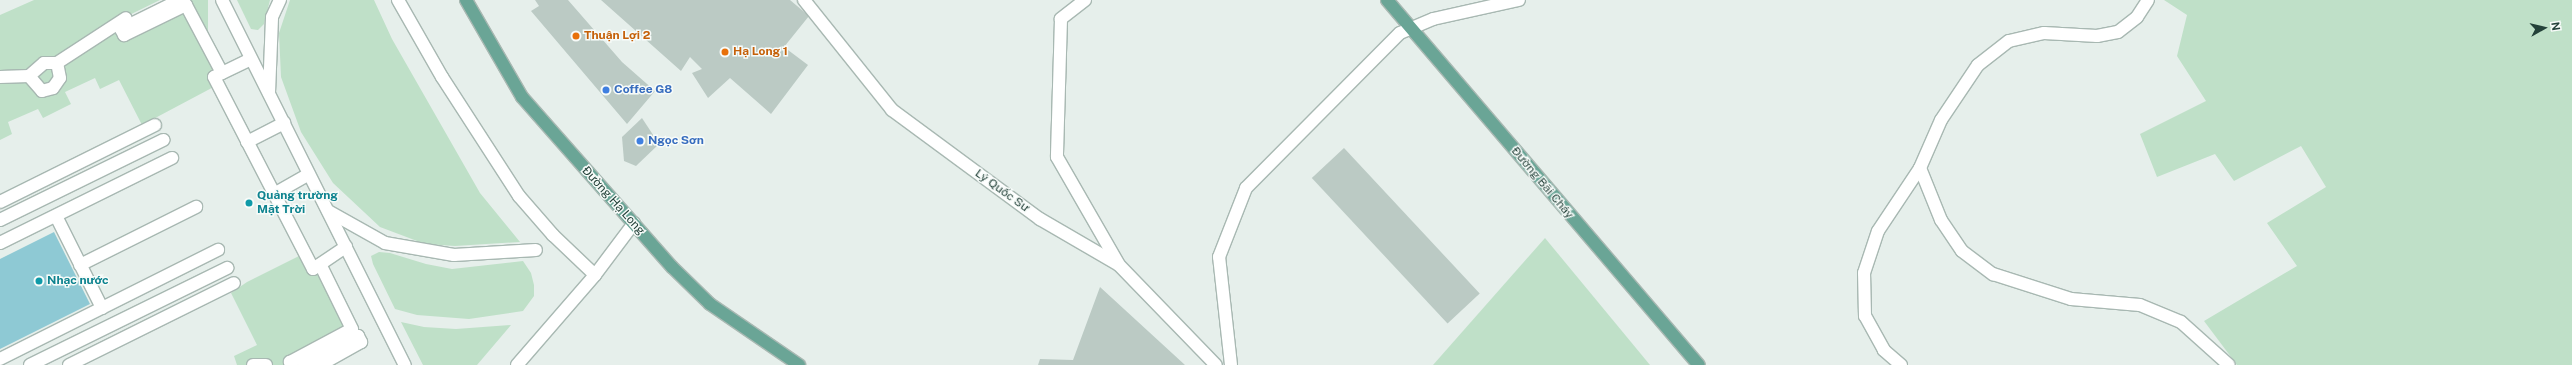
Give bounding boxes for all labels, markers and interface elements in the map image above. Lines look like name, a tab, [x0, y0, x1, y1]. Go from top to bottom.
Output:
north arrow	[2524, 8, 2564, 48]
text: N	[2549, 21, 2562, 31]
place label: Thuận Lợi 2	[584, 29, 650, 43]
marker: Thuận Lợi 2	[571, 31, 581, 41]
place label: Hạ Long 1	[733, 45, 788, 59]
marker: Hạ Long 1	[720, 47, 730, 57]
place label: Coffee G8	[614, 83, 672, 97]
marker: Coffee G8	[601, 85, 611, 95]
place label: Ngọc Sơn	[648, 134, 704, 148]
marker: Ngọc Sơn	[635, 136, 645, 146]
street label: Đường Bãi Cháy	[1508, 144, 1576, 222]
street label: Đường Hạ Long	[578, 164, 648, 238]
street label: Lý Quốc Sư	[972, 166, 1032, 216]
place label: Quảng trường Mặt Trời	[257, 189, 338, 217]
marker: Quảng trường Mặt Trời	[244, 198, 254, 208]
place label: Nhạc nước	[47, 274, 109, 288]
marker: Nhạc nước	[34, 276, 44, 286]

